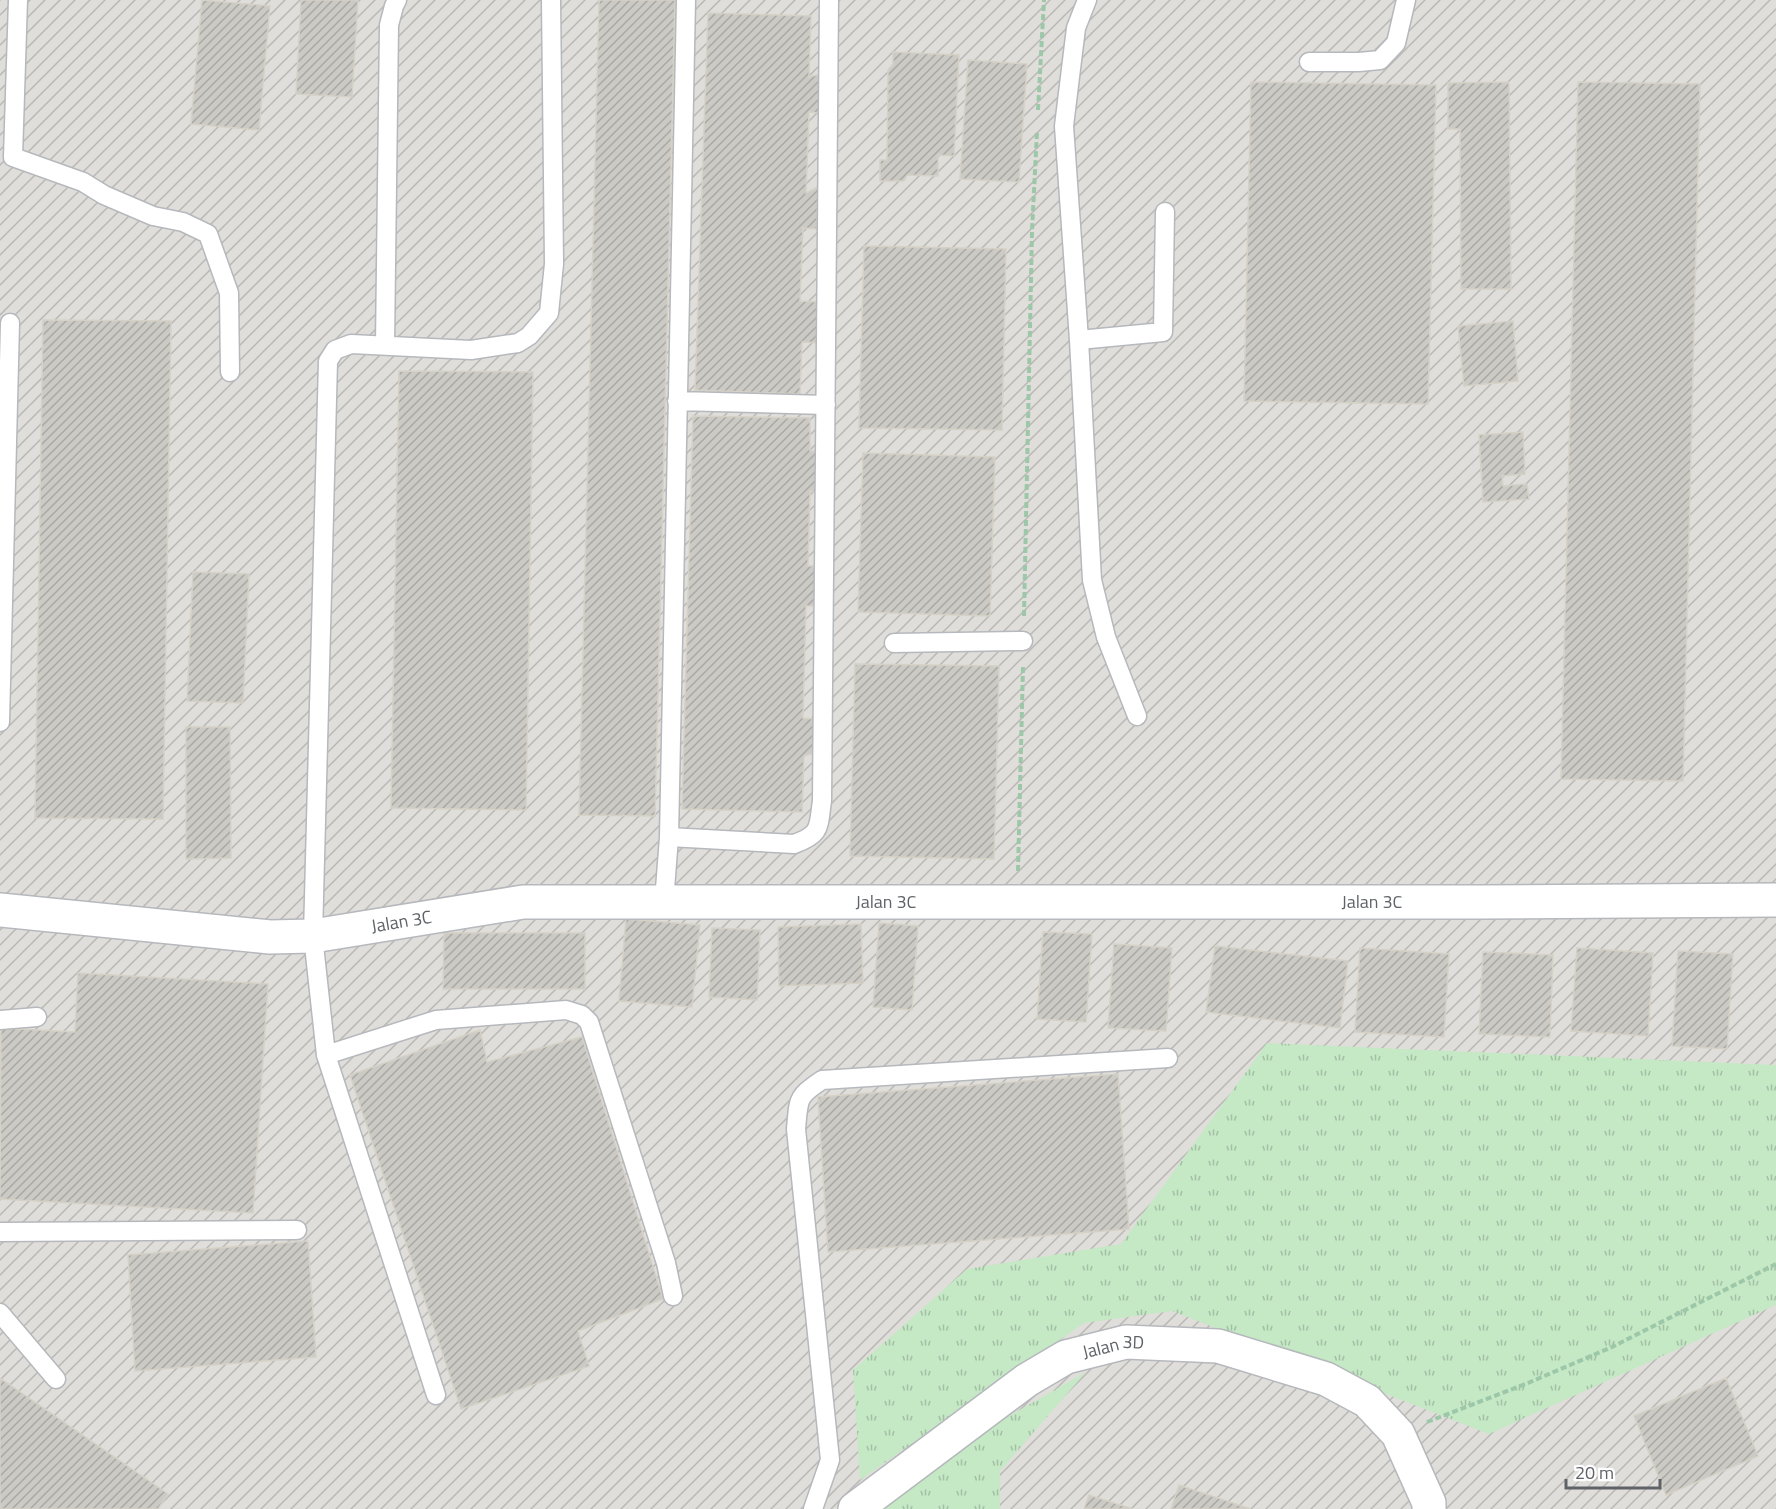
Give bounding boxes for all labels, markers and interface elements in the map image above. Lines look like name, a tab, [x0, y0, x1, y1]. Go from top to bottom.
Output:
street label: Jalan 3C	[855, 888, 917, 915]
street label: Jalan 3C	[1341, 888, 1403, 915]
street label: Jalan 3C	[369, 903, 434, 939]
street label: Jalan 3D	[1079, 1328, 1145, 1365]
scale bar	[1566, 1452, 1660, 1490]
text: 20 m	[1575, 1459, 1614, 1486]

